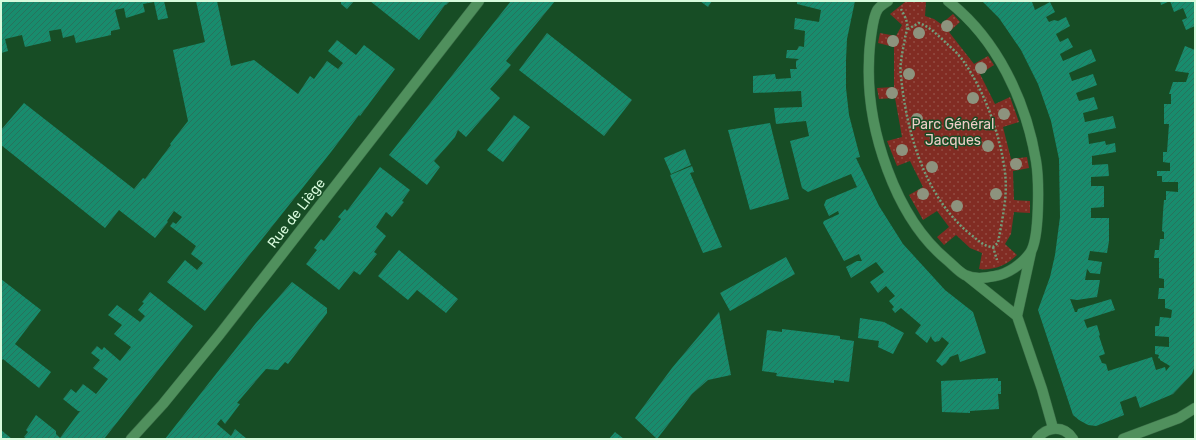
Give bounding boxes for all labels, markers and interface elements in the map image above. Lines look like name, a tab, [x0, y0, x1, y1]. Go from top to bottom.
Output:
park label: Parc Général Jacques	[912, 116, 994, 149]
street label: Rue de Liège	[264, 175, 329, 252]

